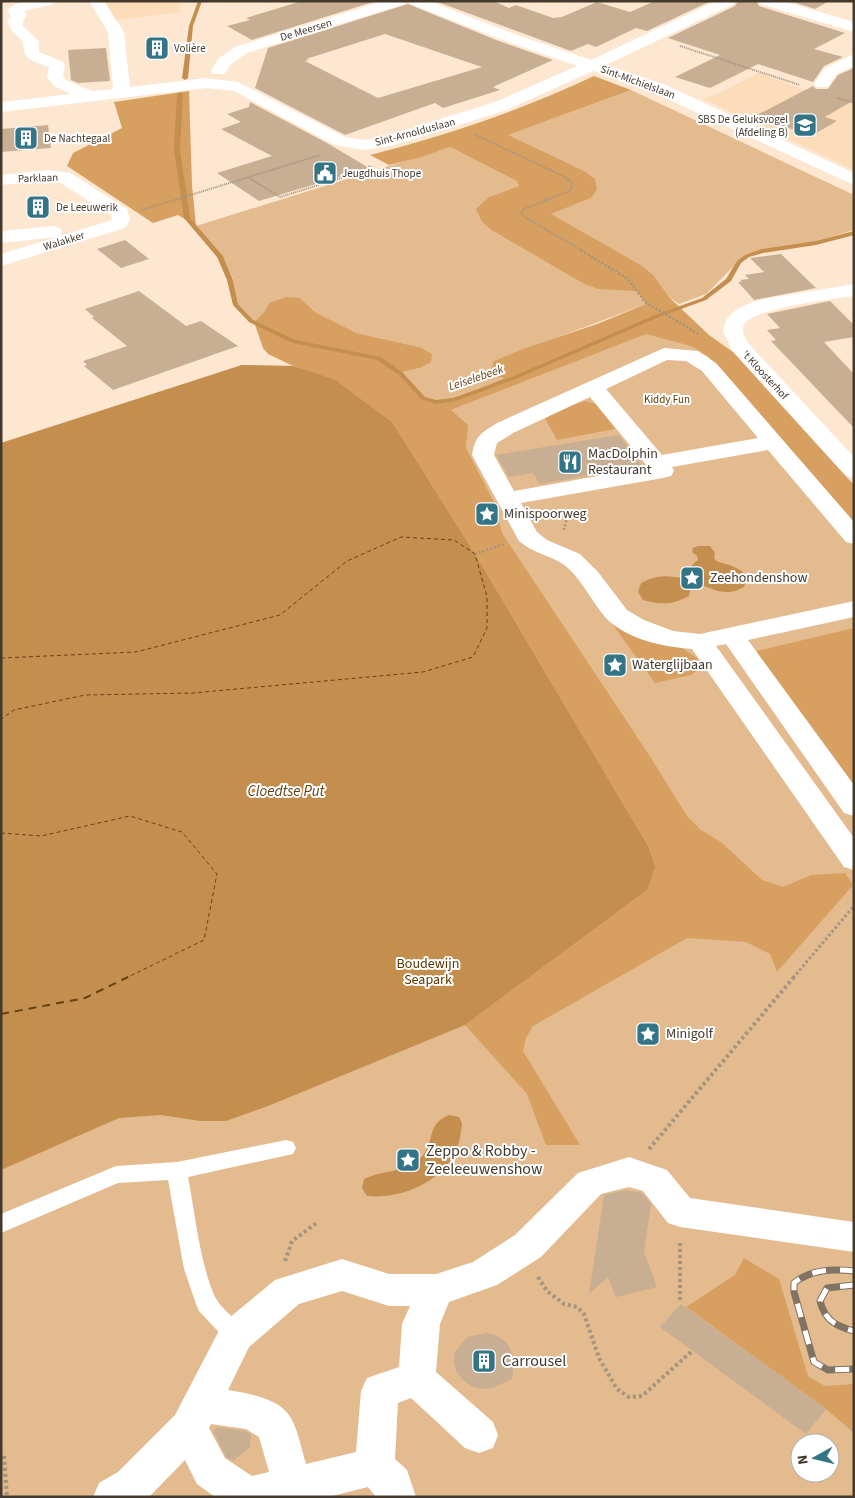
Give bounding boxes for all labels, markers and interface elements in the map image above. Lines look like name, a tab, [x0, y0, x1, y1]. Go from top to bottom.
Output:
street label: De Meersen	[278, 15, 334, 45]
building icon: Volière	[144, 35, 170, 61]
place label: Volière	[174, 41, 206, 56]
street label: Sint-Michielslaan	[598, 62, 678, 102]
place label: SBS De Geluksvogel (Afdeling B)	[698, 112, 788, 140]
school or university icon: SBS De Geluksvogel (Afdeling B)	[792, 112, 818, 138]
street label: Sint-Arnolduslaan	[373, 114, 457, 150]
building icon: De Nachtegaal	[13, 125, 39, 151]
place label: De Nachtegaal	[44, 131, 110, 146]
public building icon: Jeugdhuis Thope	[312, 160, 338, 186]
place label: Jeugdhuis Thope	[342, 166, 422, 181]
street label: Parklaan	[18, 170, 58, 186]
building icon: De Leeuwerik	[25, 194, 51, 220]
place label: De Leeuwerik	[56, 200, 118, 215]
street label: Walakker	[42, 228, 87, 254]
street label: 't Kloosterhof	[738, 347, 792, 403]
water label: Leiselebeek	[446, 361, 506, 395]
park label: Kiddy Fun	[644, 392, 690, 407]
place label: MacDolphin Restaurant	[588, 444, 658, 480]
restaurant icon: MacDolphin Restaurant	[557, 449, 583, 475]
place icon: Minispoorweg	[474, 501, 500, 527]
place label: Minispoorweg	[504, 504, 587, 524]
place icon: Zeehondenshow	[679, 565, 705, 591]
place label: Zeehondenshow	[710, 568, 807, 588]
place icon: Waterglijbaan	[602, 652, 628, 678]
place label: Waterglijbaan	[632, 655, 713, 675]
water label: Cloedtse Put	[248, 781, 326, 802]
park label: Boudewijn Seapark	[397, 954, 459, 990]
place icon: Minigolf	[635, 1021, 661, 1047]
place label: Minigolf	[666, 1024, 714, 1044]
place label: Zeppo & Robby - Zeeleeuwenshow	[426, 1140, 543, 1180]
place icon: Zeppo & Robby - Zeeleeuwenshow	[395, 1147, 421, 1173]
building icon: Carrousel	[471, 1348, 497, 1374]
place label: Carrousel	[502, 1350, 566, 1372]
north arrow	[790, 1433, 840, 1483]
text: N	[793, 1454, 814, 1466]

